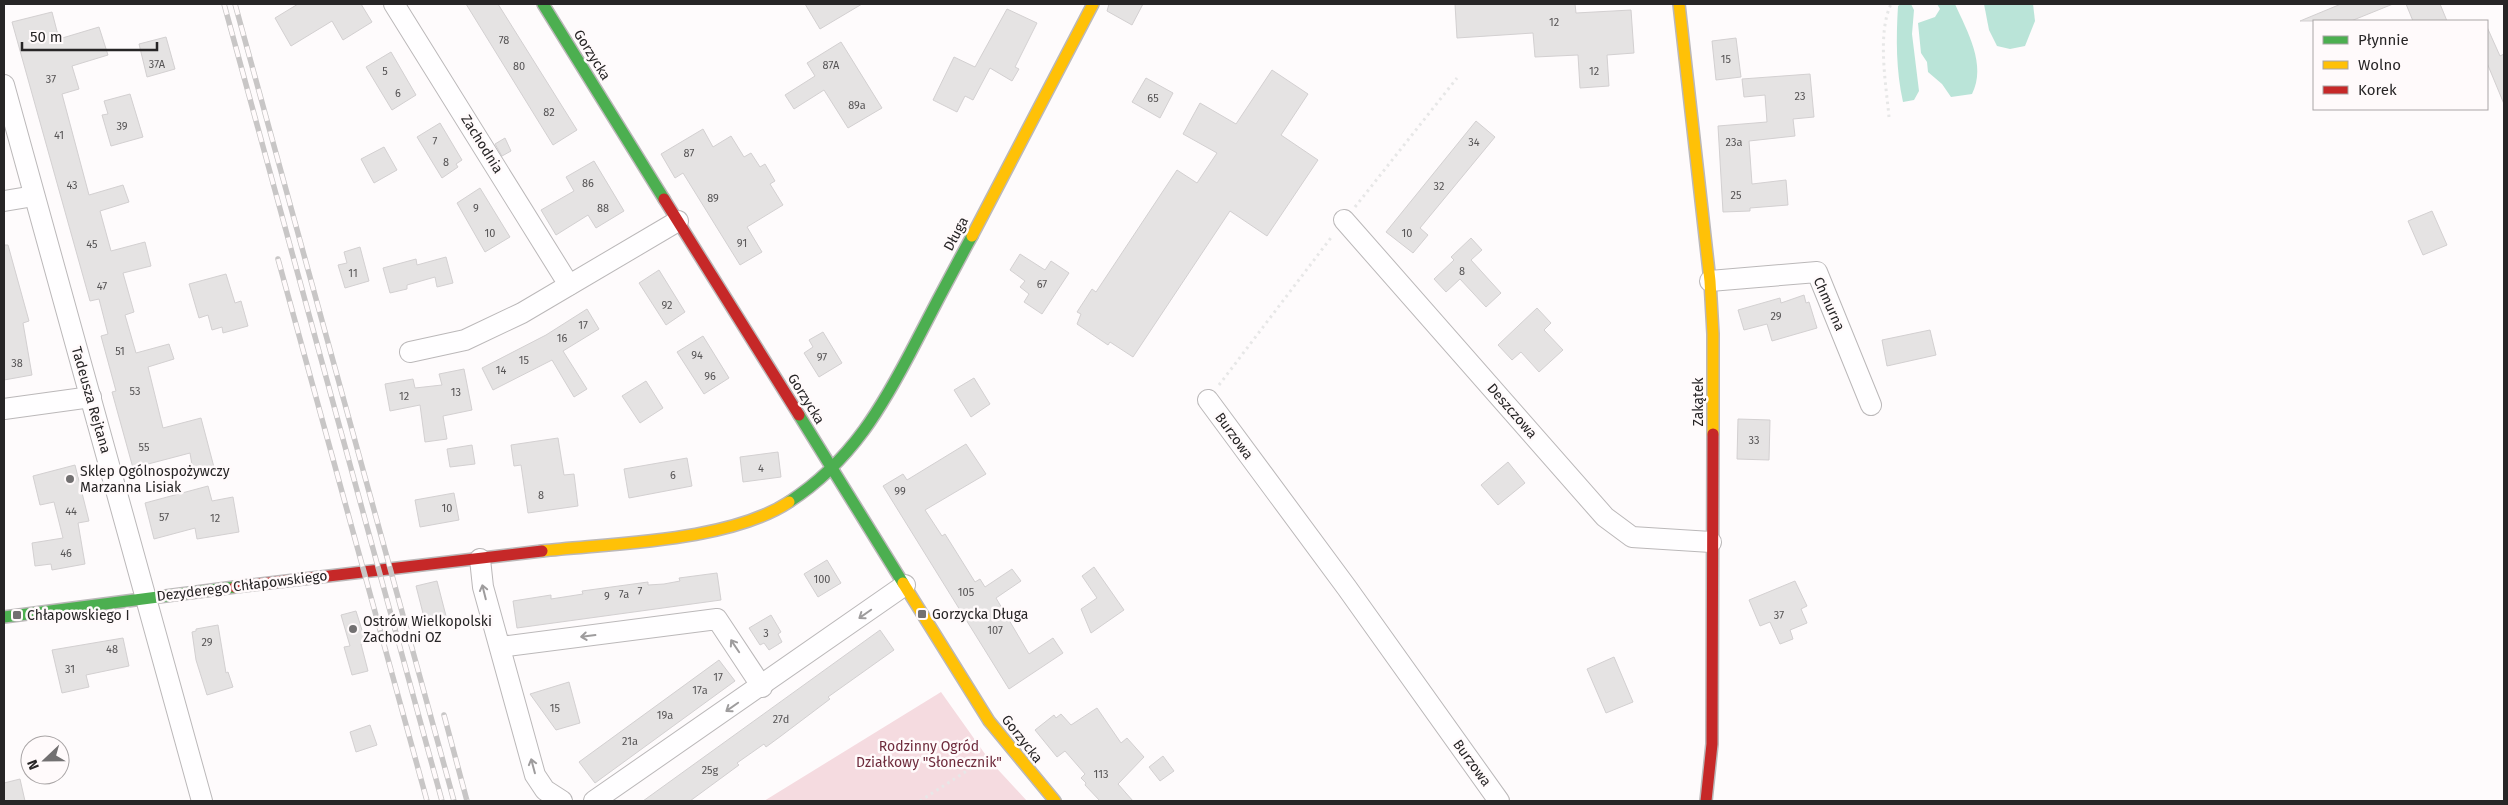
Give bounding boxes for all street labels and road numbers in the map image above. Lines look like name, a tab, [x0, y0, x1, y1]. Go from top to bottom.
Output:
street label: Gorzycka	[570, 27, 614, 83]
street label: Zachodnia	[457, 112, 507, 176]
street label: Długa	[940, 214, 972, 254]
street label: Chmurna	[1810, 274, 1848, 334]
street label: Tadeusza Rejtana	[68, 345, 114, 455]
street label: Gorzycka	[784, 371, 828, 427]
street label: Zakątek	[1690, 377, 1707, 426]
street label: Deszczowa	[1483, 380, 1541, 442]
street label: Burzowa	[1211, 409, 1257, 463]
street label: Dezyderego Chłapowskiego	[156, 567, 328, 605]
street label: Gorzycka	[998, 712, 1046, 766]
street label: Burzowa	[1449, 736, 1495, 790]

